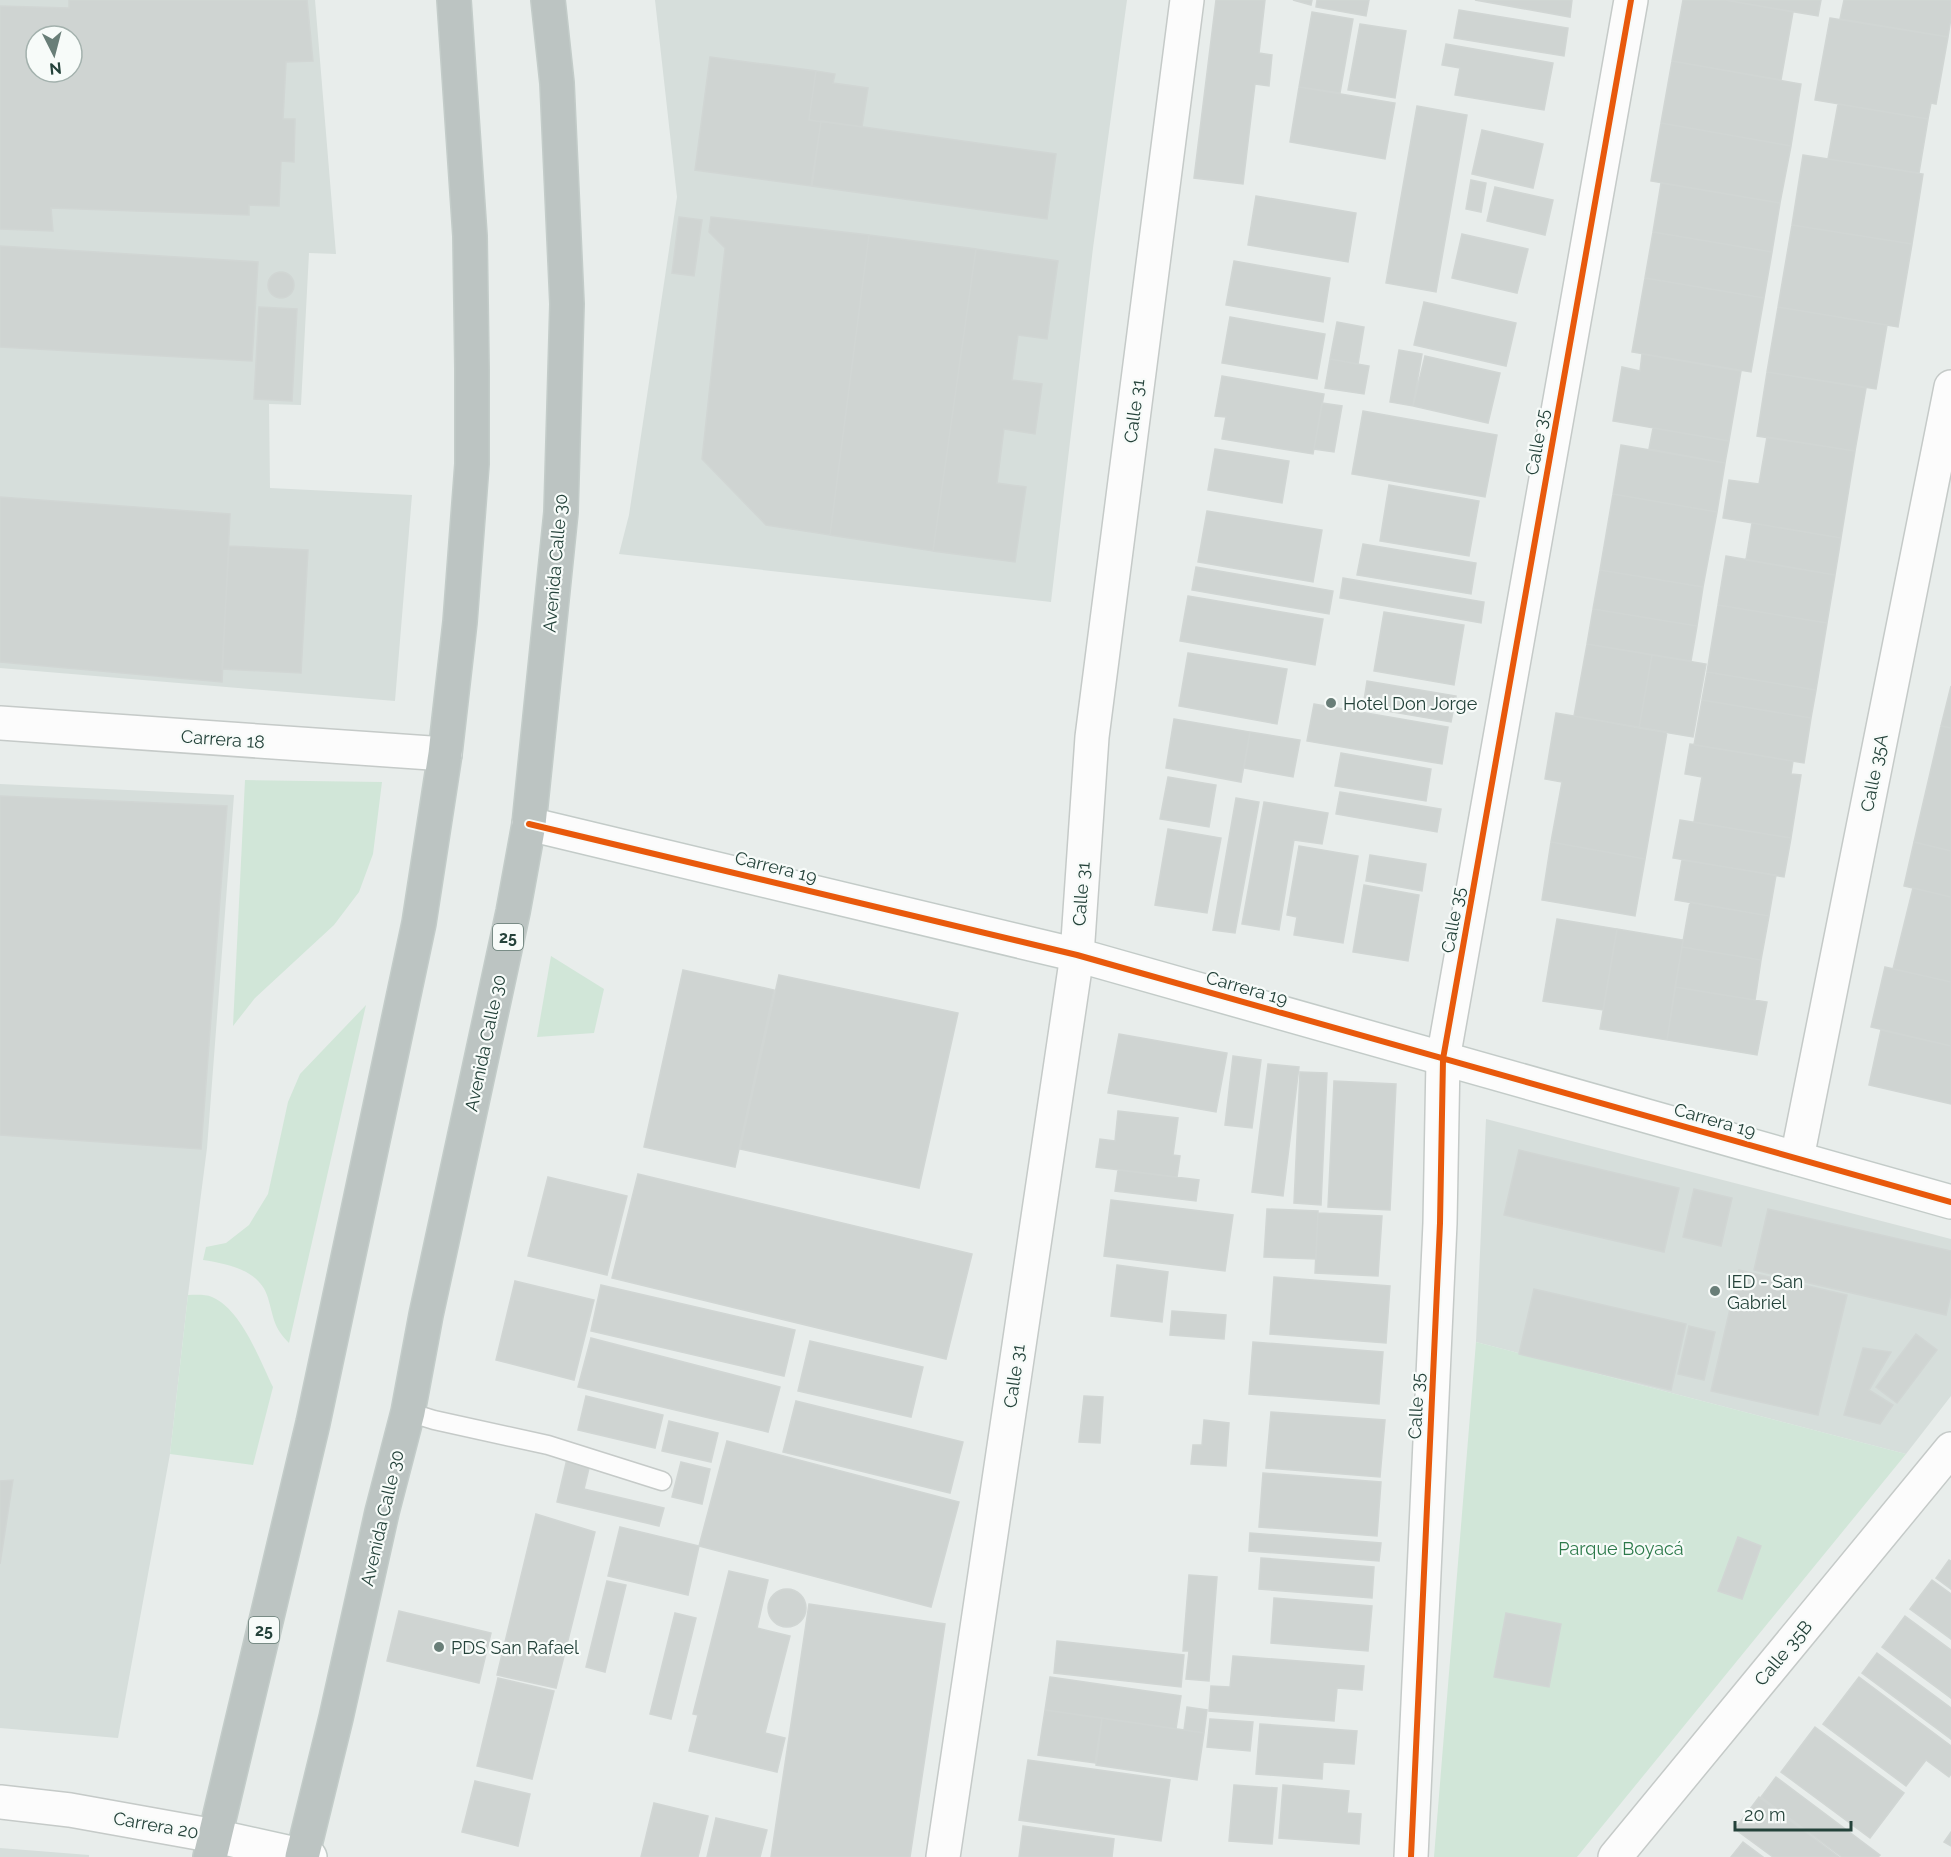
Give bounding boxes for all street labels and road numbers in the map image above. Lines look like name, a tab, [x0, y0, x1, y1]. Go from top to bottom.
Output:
street label: Calle 31	[1120, 377, 1148, 444]
street label: Calle 35	[1521, 407, 1553, 477]
street label: Avenida Calle 30	[538, 493, 572, 633]
street label: Carrera 18	[180, 726, 266, 752]
street label: Calle 35A	[1856, 732, 1892, 814]
street label: Carrera 19	[733, 847, 819, 887]
street label: Calle 31	[1068, 861, 1094, 927]
street label: Calle 35	[1437, 885, 1469, 955]
road number: 25	[493, 924, 523, 950]
street label: Carrera 19	[1204, 966, 1290, 1010]
street label: Avenida Calle 30	[460, 973, 510, 1113]
street label: Carrera 19	[1672, 1098, 1758, 1142]
street label: Calle 31	[999, 1342, 1029, 1409]
street label: Calle 35	[1404, 1372, 1428, 1440]
street label: Avenida Calle 30	[356, 1448, 408, 1588]
street label: Calle 35B	[1750, 1616, 1816, 1690]
road number: 25	[249, 1617, 279, 1643]
street label: Carrera 20	[112, 1807, 200, 1843]

